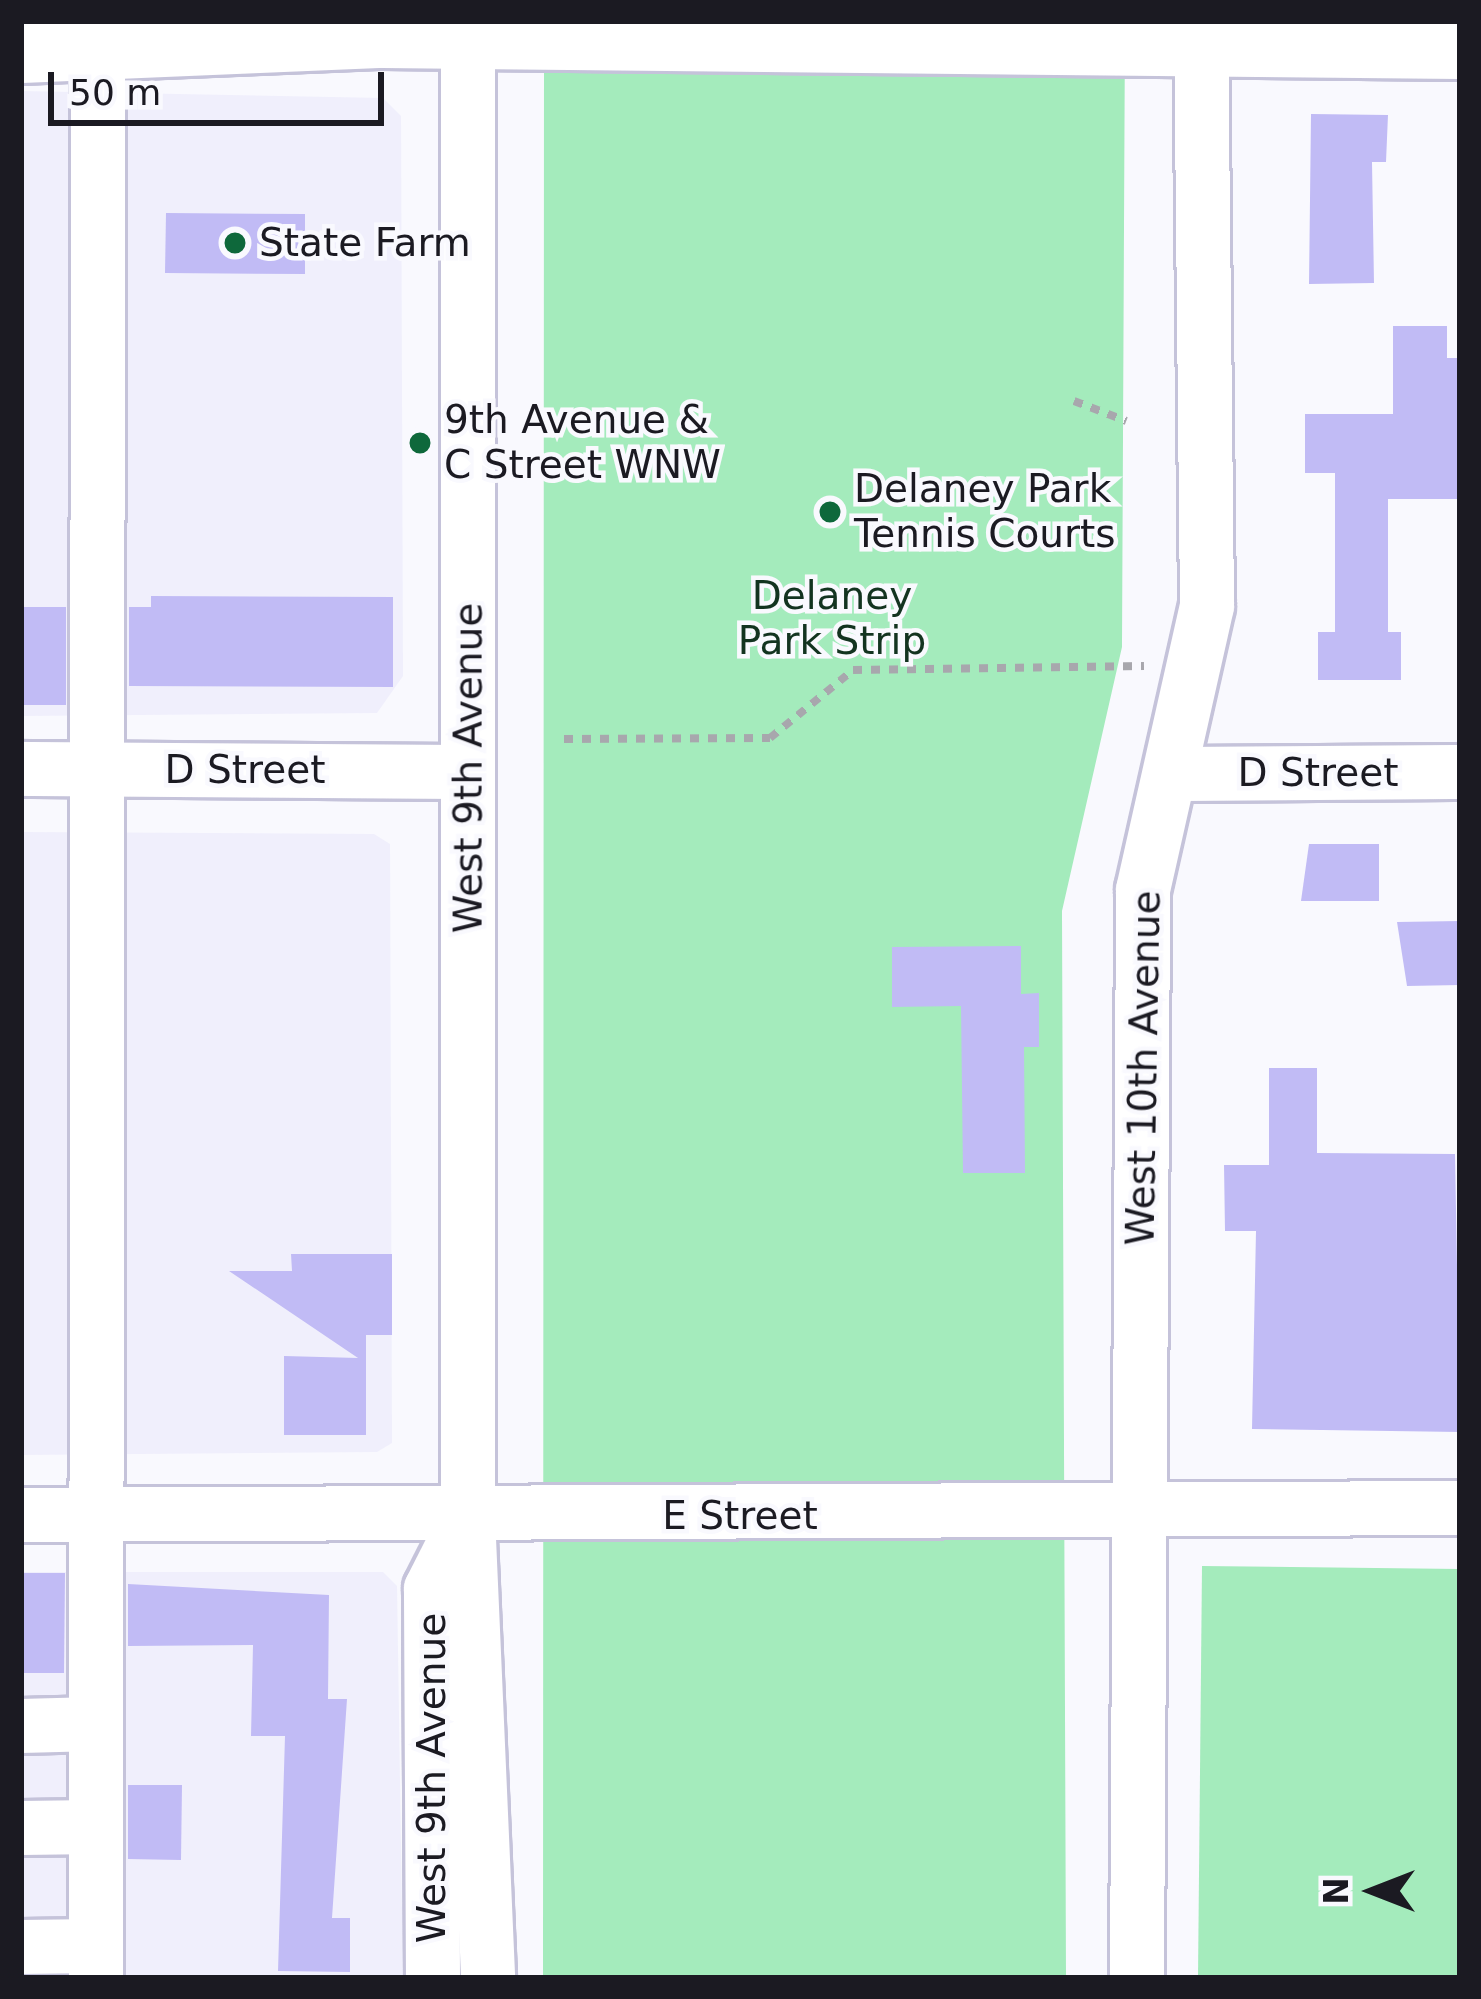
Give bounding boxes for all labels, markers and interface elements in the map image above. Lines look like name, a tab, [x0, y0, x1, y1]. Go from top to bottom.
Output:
scale bar	[54, 48, 390, 122]
text: 50 m	[69, 72, 161, 113]
place label: State Farm	[259, 220, 471, 266]
marker: State Farm	[222, 230, 248, 256]
place label: 9th Avenue & C Street WNW	[444, 398, 721, 489]
marker: 9th Avenue & C Street WNW	[407, 430, 433, 456]
place label: Delaney Park Tennis Courts	[854, 467, 1116, 558]
marker: Delaney Park Tennis Courts	[817, 499, 843, 525]
park label: Delaney Park Strip	[738, 574, 926, 665]
street label: West 9th Avenue	[446, 603, 492, 933]
street label: D Street	[165, 747, 325, 793]
street label: D Street	[1238, 750, 1398, 796]
street label: West 10th Avenue	[1118, 890, 1170, 1246]
street label: E Street	[662, 1493, 818, 1539]
street label: West 9th Avenue	[409, 1613, 455, 1943]
north arrow	[1313, 1831, 1433, 1951]
text: N	[1317, 1877, 1356, 1905]

